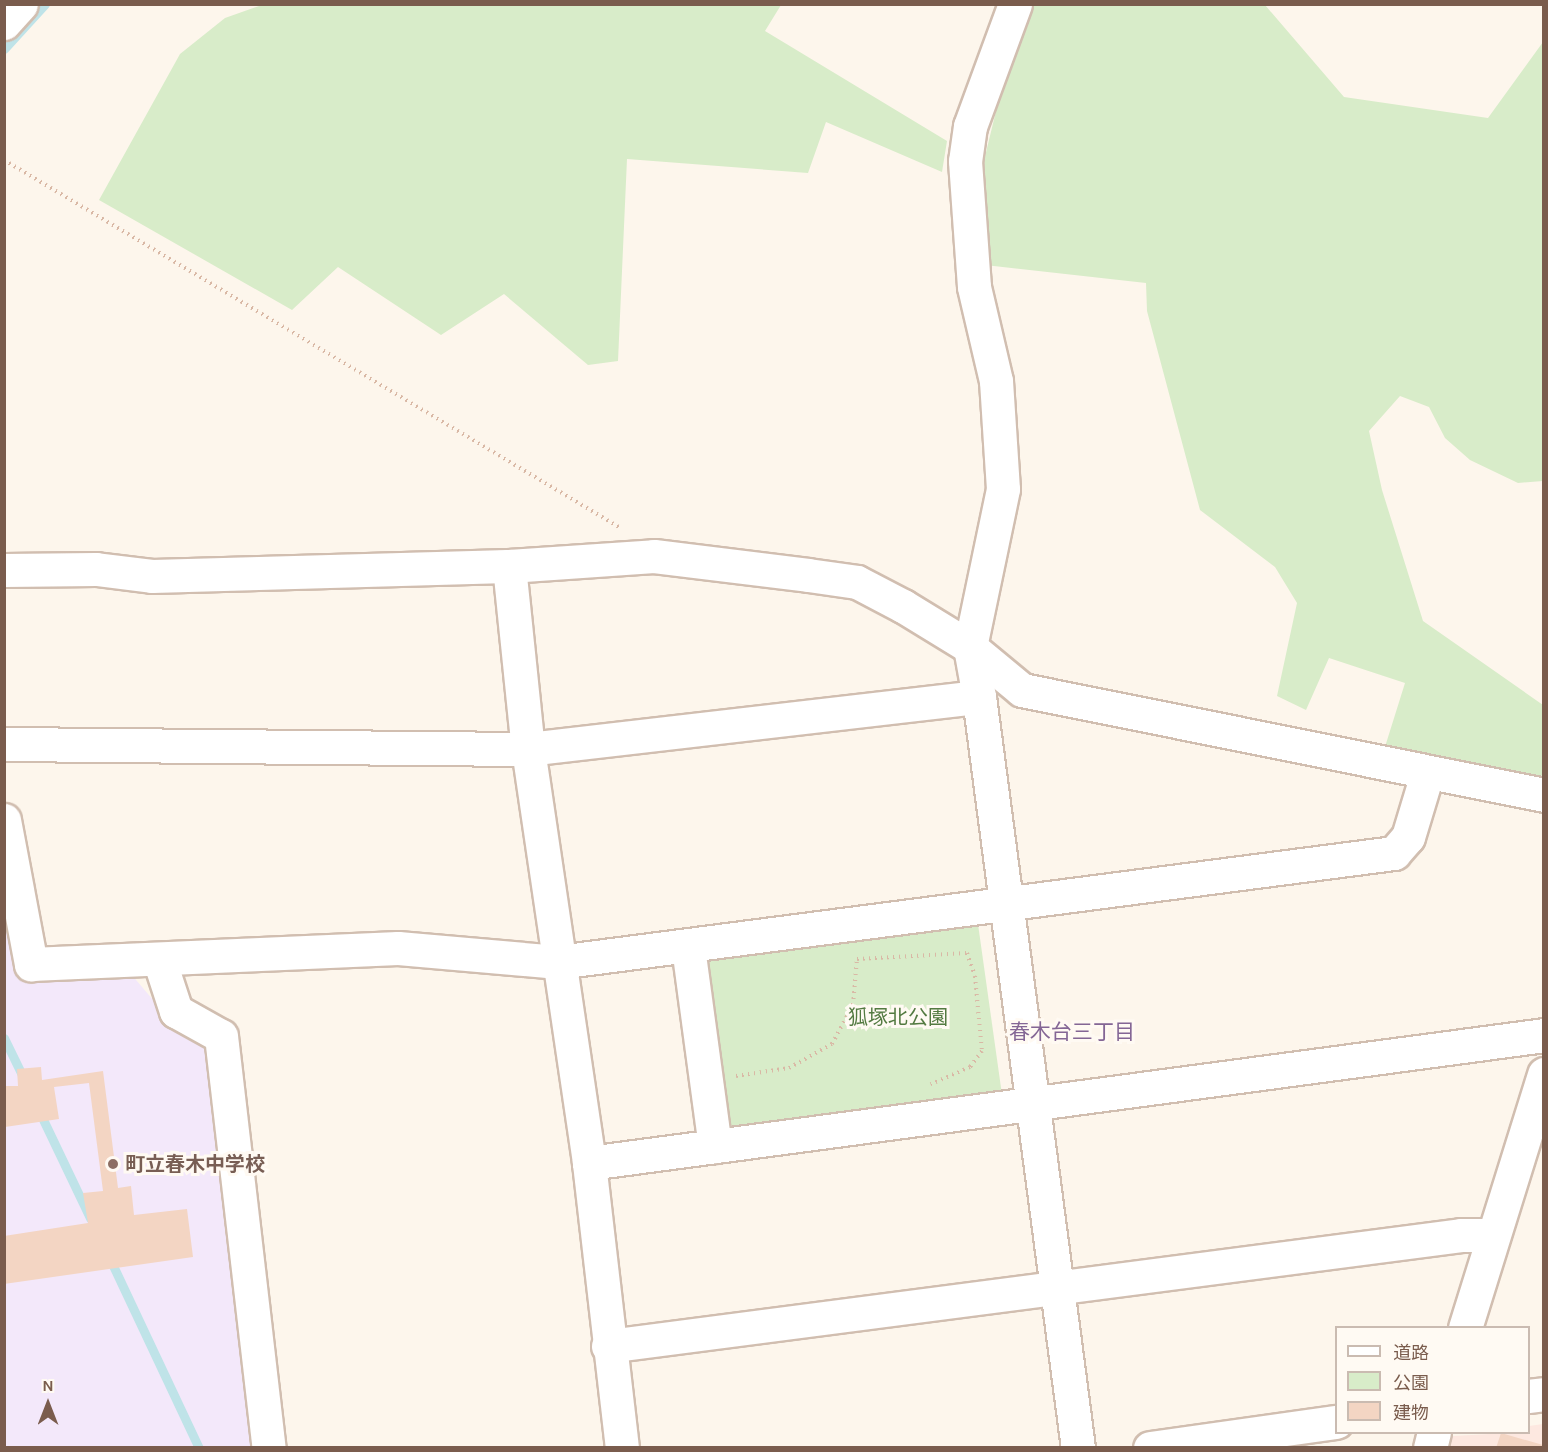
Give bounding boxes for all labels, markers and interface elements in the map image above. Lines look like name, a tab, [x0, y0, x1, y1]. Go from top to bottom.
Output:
park label: 狐塚北公園	[848, 1005, 948, 1029]
district label: 春木台三丁目	[1009, 1019, 1135, 1045]
place label: 町立春木中学校	[125, 1152, 265, 1176]
marker: 町立春木中学校	[106, 1157, 120, 1171]
legend	[1335, 1326, 1530, 1434]
text: 道路	[1393, 1342, 1429, 1364]
text: 公園	[1393, 1372, 1429, 1394]
north arrow	[18, 1374, 78, 1434]
text: N	[42, 1376, 54, 1395]
text: 建物	[1393, 1402, 1429, 1424]

